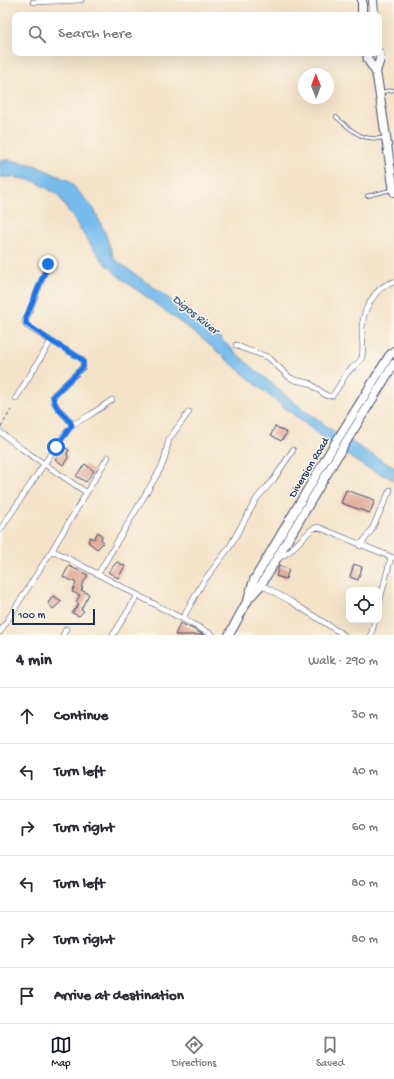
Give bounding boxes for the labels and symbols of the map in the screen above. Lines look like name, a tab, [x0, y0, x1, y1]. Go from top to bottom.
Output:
north arrow	[298, 68, 334, 104]
route end	[39, 255, 57, 273]
water label: Digos River	[169, 293, 223, 340]
street label: Diversion Road	[287, 434, 333, 501]
route start	[47, 438, 65, 456]
scale bar	[12, 607, 95, 626]

